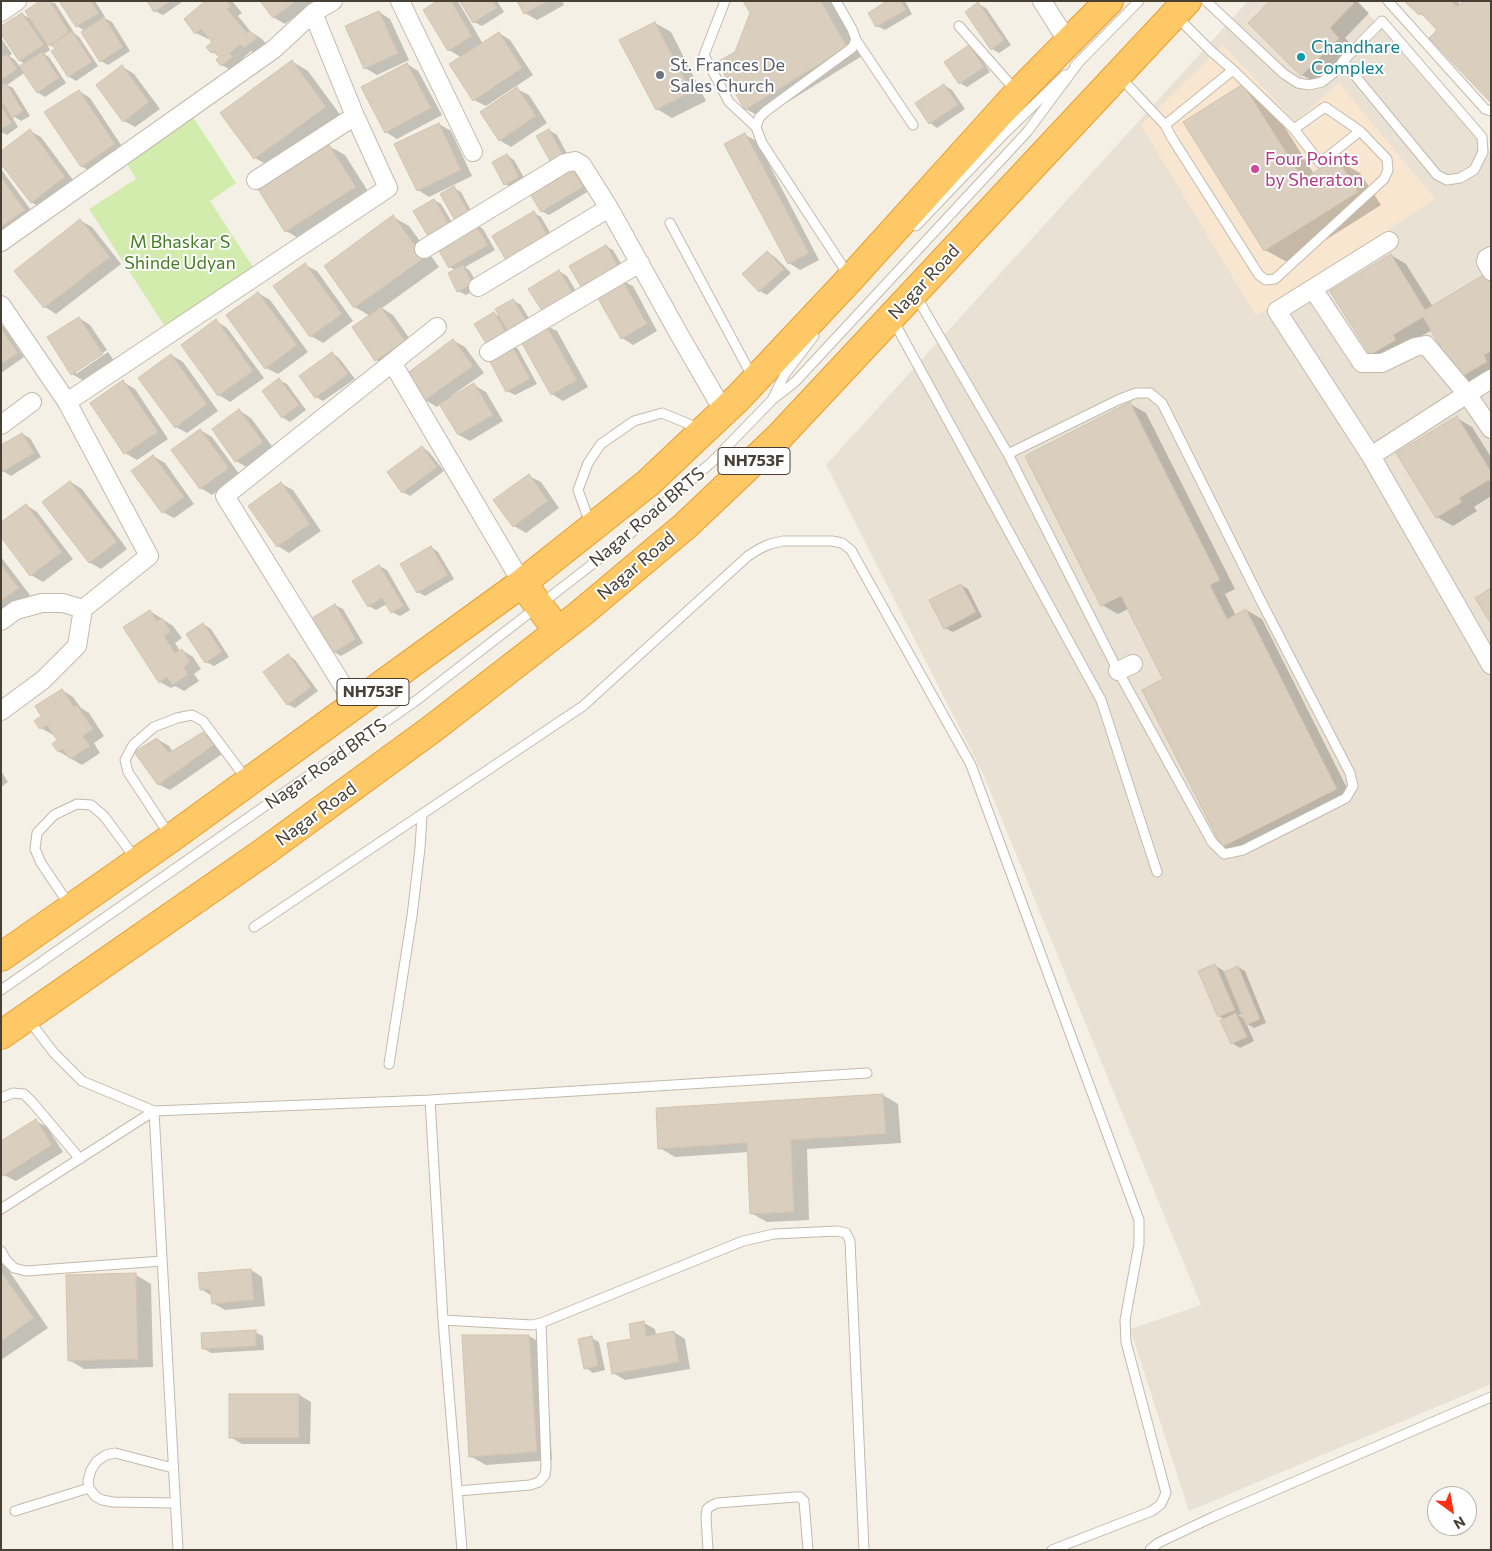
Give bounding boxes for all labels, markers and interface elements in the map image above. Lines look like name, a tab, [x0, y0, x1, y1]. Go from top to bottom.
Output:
place label: Chandhare Complex	[1311, 36, 1400, 78]
marker: Chandhare Complex	[1295, 51, 1307, 63]
place label: St. Frances De Sales Church	[670, 54, 785, 96]
marker: St. Frances De Sales Church	[654, 69, 666, 81]
place label: Four Points by Sheraton	[1265, 148, 1363, 190]
marker: Four Points by Sheraton	[1249, 163, 1261, 175]
park label: M Bhaskar S Shinde Udyan	[124, 231, 236, 274]
street label: Nagar Road	[884, 240, 964, 324]
road number: NH753F	[718, 448, 790, 474]
street label: Nagar Road BRTS	[585, 463, 709, 571]
street label: Nagar Road	[593, 527, 679, 605]
road number: NH753F	[337, 679, 409, 706]
street label: Nagar Road BRTS	[261, 714, 391, 814]
street label: Nagar Road	[271, 777, 361, 851]
north arrow	[1427, 1486, 1477, 1536]
text: N	[1451, 1513, 1469, 1533]

